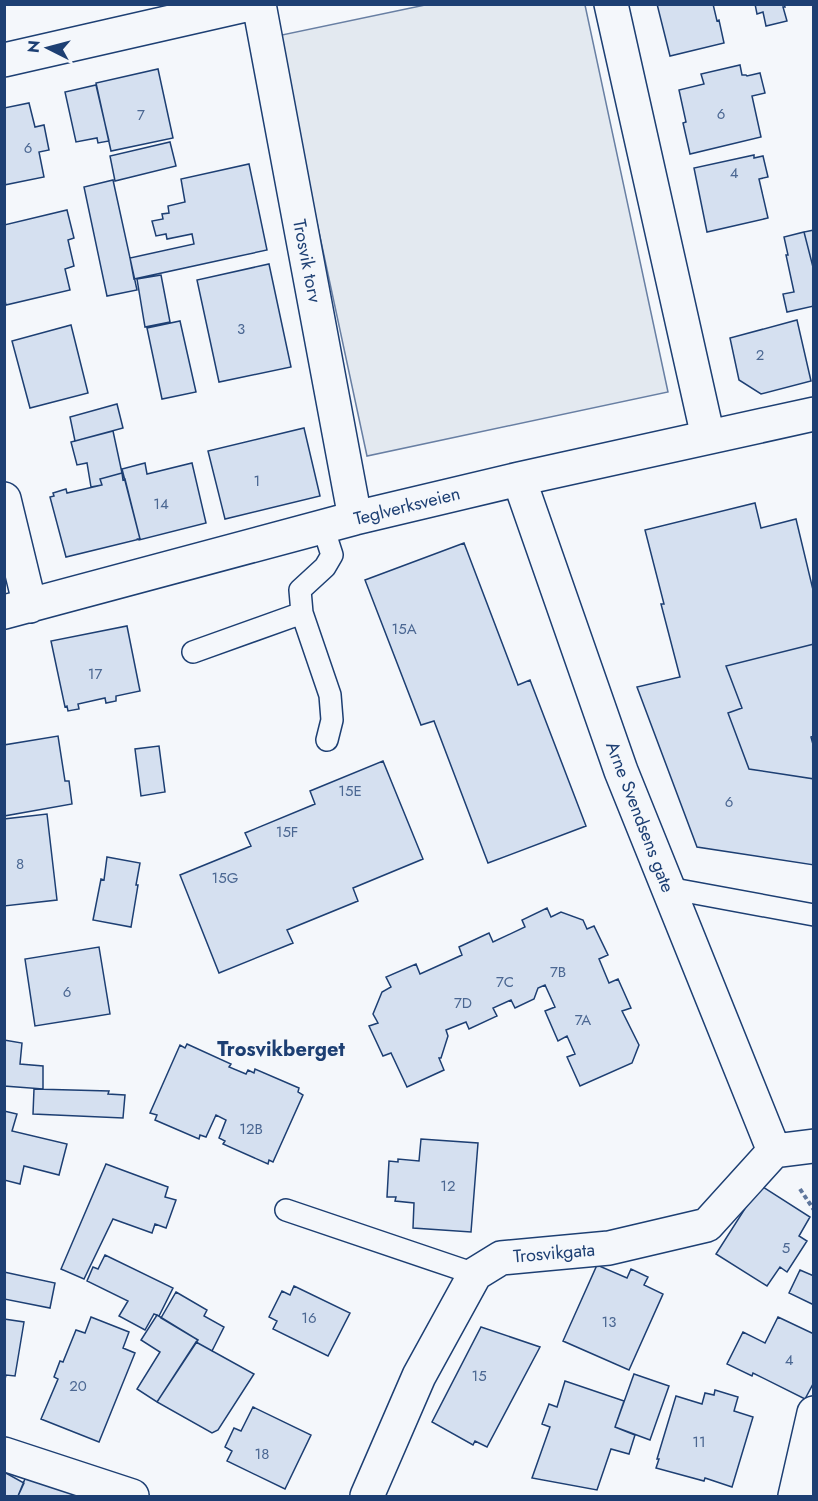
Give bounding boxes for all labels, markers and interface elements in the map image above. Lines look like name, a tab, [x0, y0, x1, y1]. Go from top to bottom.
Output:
north arrow	[18, 18, 78, 78]
text: N	[21, 39, 46, 54]
house number: 6	[717, 103, 725, 125]
house number: 7	[137, 104, 145, 126]
house number: 6	[24, 137, 32, 159]
house number: 4	[730, 162, 739, 184]
street label: Trosvik torv	[286, 217, 328, 305]
house number: 3	[237, 318, 245, 340]
house number: 2	[756, 344, 764, 366]
house number: 1	[254, 470, 260, 492]
street label: Teglverksveien	[351, 480, 463, 532]
house number: 14	[153, 493, 169, 515]
house number: 15A	[391, 618, 417, 640]
house number: 17	[88, 663, 102, 685]
street label: Arne Svendsens gate	[599, 738, 681, 896]
house number: 15E	[338, 780, 362, 802]
house number: 6	[725, 791, 733, 813]
house number: 15F	[276, 821, 298, 843]
house number: 8	[16, 853, 24, 875]
house number: 15G	[212, 867, 238, 889]
house number: 7B	[550, 961, 566, 983]
house number: 7C	[496, 971, 514, 993]
house number: 6	[63, 981, 71, 1003]
house number: 7D	[454, 992, 472, 1014]
house number: 7A	[575, 1009, 591, 1031]
district label: Trosvikberget	[217, 1035, 345, 1064]
house number: 12B	[239, 1118, 263, 1140]
house number: 12	[440, 1175, 456, 1197]
street label: Trosvikgata	[512, 1236, 596, 1270]
house number: 5	[782, 1237, 790, 1259]
house number: 16	[301, 1307, 317, 1329]
house number: 13	[602, 1311, 616, 1333]
house number: 4	[785, 1349, 794, 1371]
house number: 15	[471, 1365, 487, 1387]
house number: 20	[69, 1375, 87, 1397]
house number: 11	[692, 1431, 706, 1453]
house number: 18	[255, 1443, 269, 1465]

